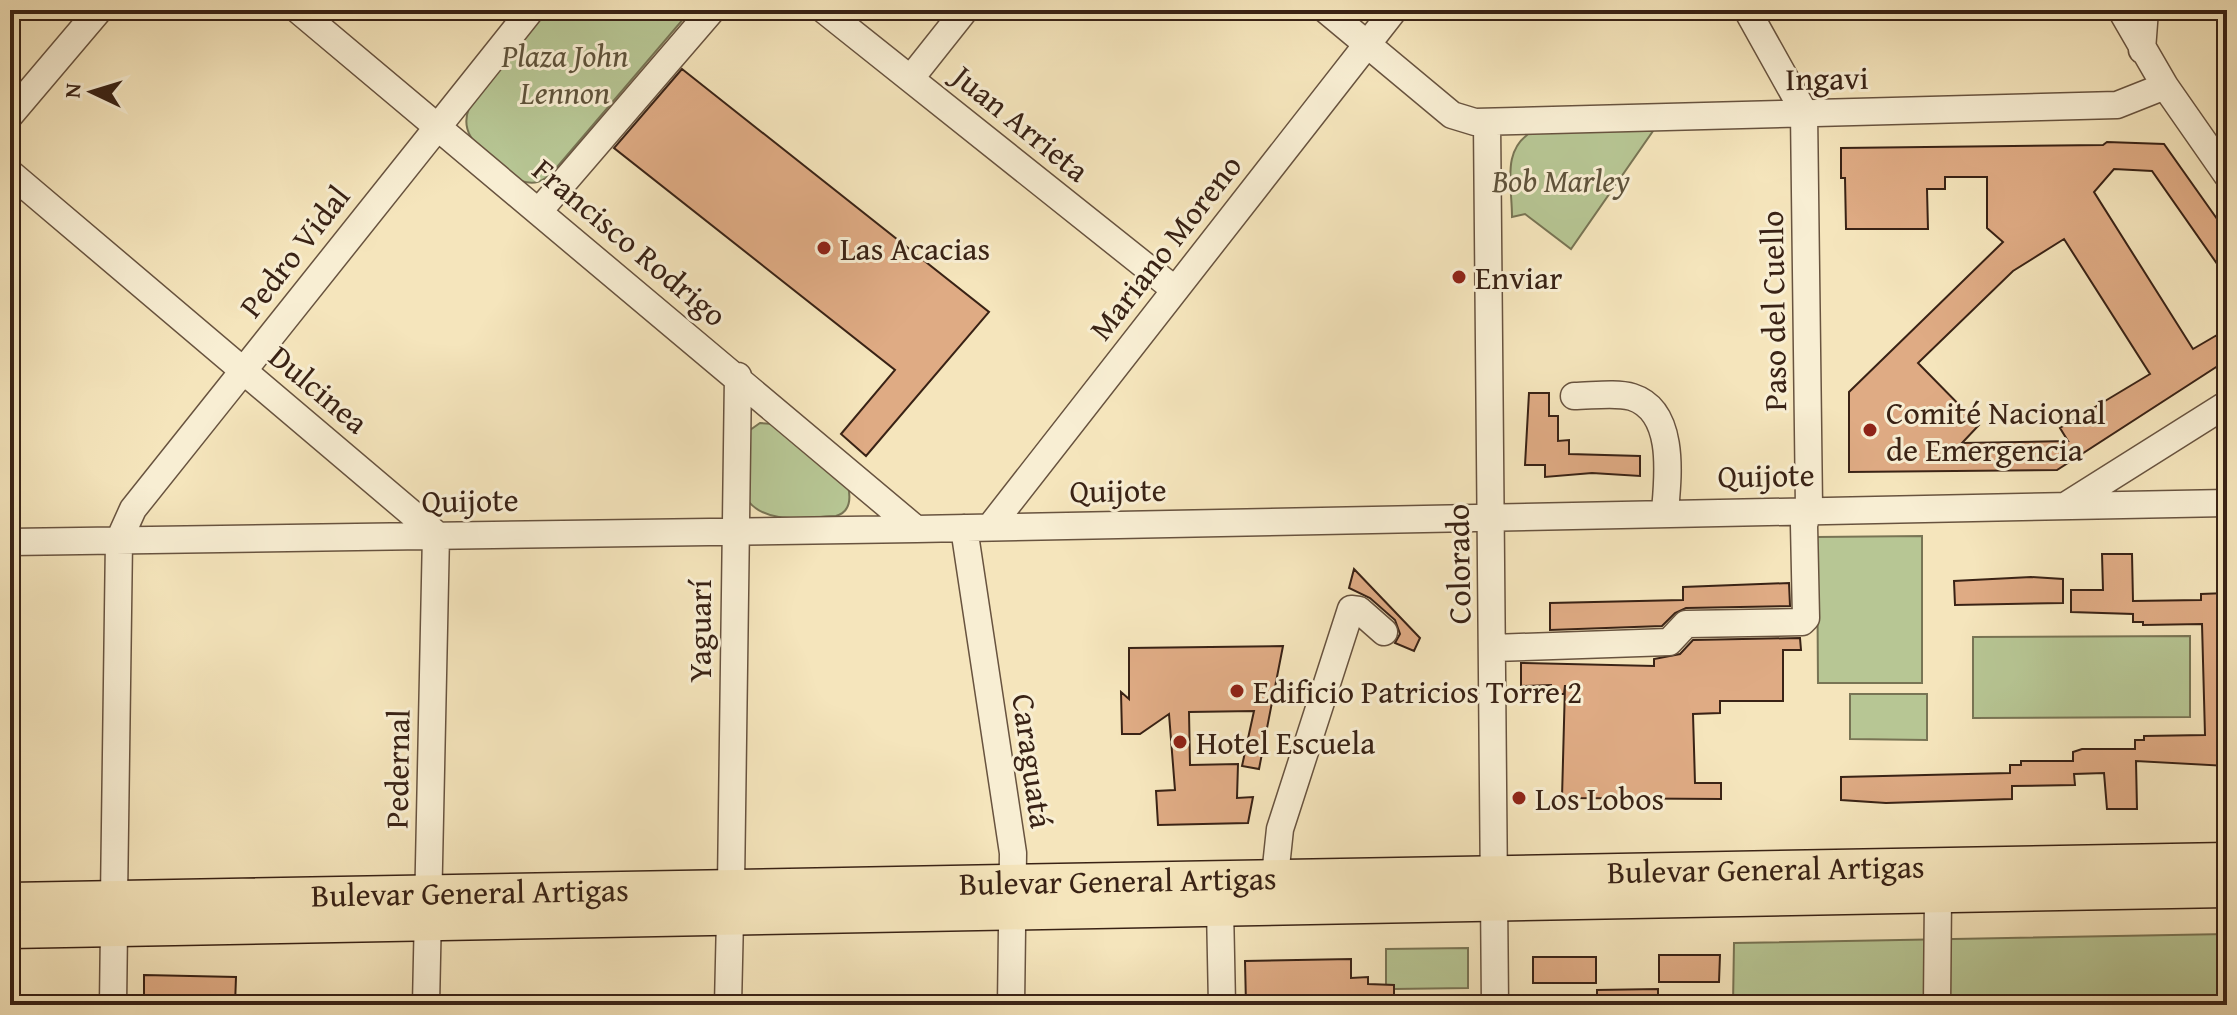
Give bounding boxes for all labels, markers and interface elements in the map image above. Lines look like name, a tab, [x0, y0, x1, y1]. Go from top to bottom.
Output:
park label: Plaza John Lennon	[501, 32, 628, 116]
street label: Juan Arrieta	[939, 51, 1099, 193]
north arrow	[52, 52, 132, 132]
street label: Ingavi	[1785, 54, 1869, 102]
text: N	[56, 82, 89, 99]
street label: Mariano Moreno	[1077, 144, 1253, 350]
street label: Francisco Rodrigo	[522, 146, 738, 338]
park label: Bob Marley	[1491, 157, 1630, 204]
street label: Pedro Vidal	[227, 175, 361, 327]
street label: Paso del Cuello	[1748, 210, 1798, 412]
place label: Las Acacias	[840, 225, 990, 272]
marker: Las Acacias	[815, 239, 833, 257]
place label: Enviar	[1475, 254, 1562, 301]
marker: Enviar	[1450, 268, 1468, 286]
street label: Dulcinea	[259, 333, 379, 445]
place label: Comité Nacional de Emergencia	[1886, 389, 2106, 473]
marker: Comité Nacional de Emergencia	[1861, 421, 1879, 439]
street label: Quijote	[1717, 451, 1815, 499]
street label: Quijote	[1069, 466, 1167, 514]
street label: Quijote	[421, 476, 519, 524]
street label: Colorado	[1433, 503, 1483, 625]
street label: Yaguarí	[676, 578, 723, 682]
place label: Edificio Patricios Torre 2	[1253, 668, 1582, 715]
marker: Edificio Patricios Torre 2	[1228, 682, 1246, 700]
street label: Caraguatá	[1000, 691, 1066, 831]
street label: Pedernal	[372, 709, 422, 829]
place label: Hotel Escuela	[1196, 719, 1375, 766]
marker: Hotel Escuela	[1171, 733, 1189, 751]
place label: Los Lobos	[1535, 775, 1664, 822]
marker: Los Lobos	[1510, 789, 1528, 807]
street label: Bulevar General Artigas	[1607, 842, 1925, 895]
street label: Bulevar General Artigas	[959, 854, 1277, 906]
street label: Bulevar General Artigas	[311, 865, 629, 918]

